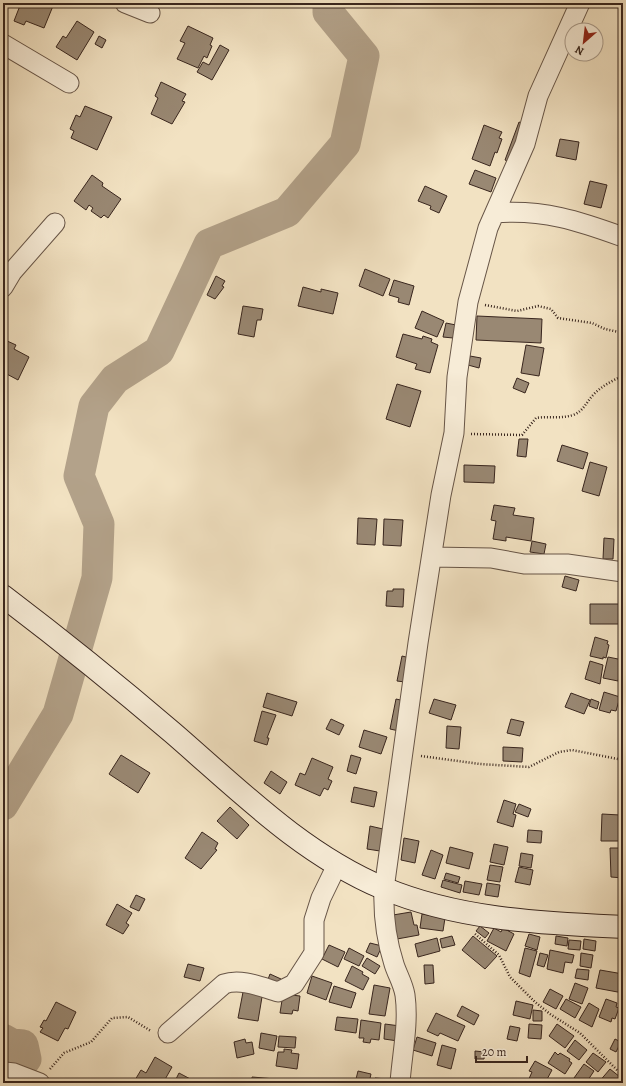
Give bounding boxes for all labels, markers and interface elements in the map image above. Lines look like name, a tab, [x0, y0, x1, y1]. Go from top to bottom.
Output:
north arrow	[564, 22, 604, 62]
text: N	[572, 42, 587, 59]
scale bar	[476, 1038, 527, 1064]
text: 20 m	[482, 1044, 506, 1060]

